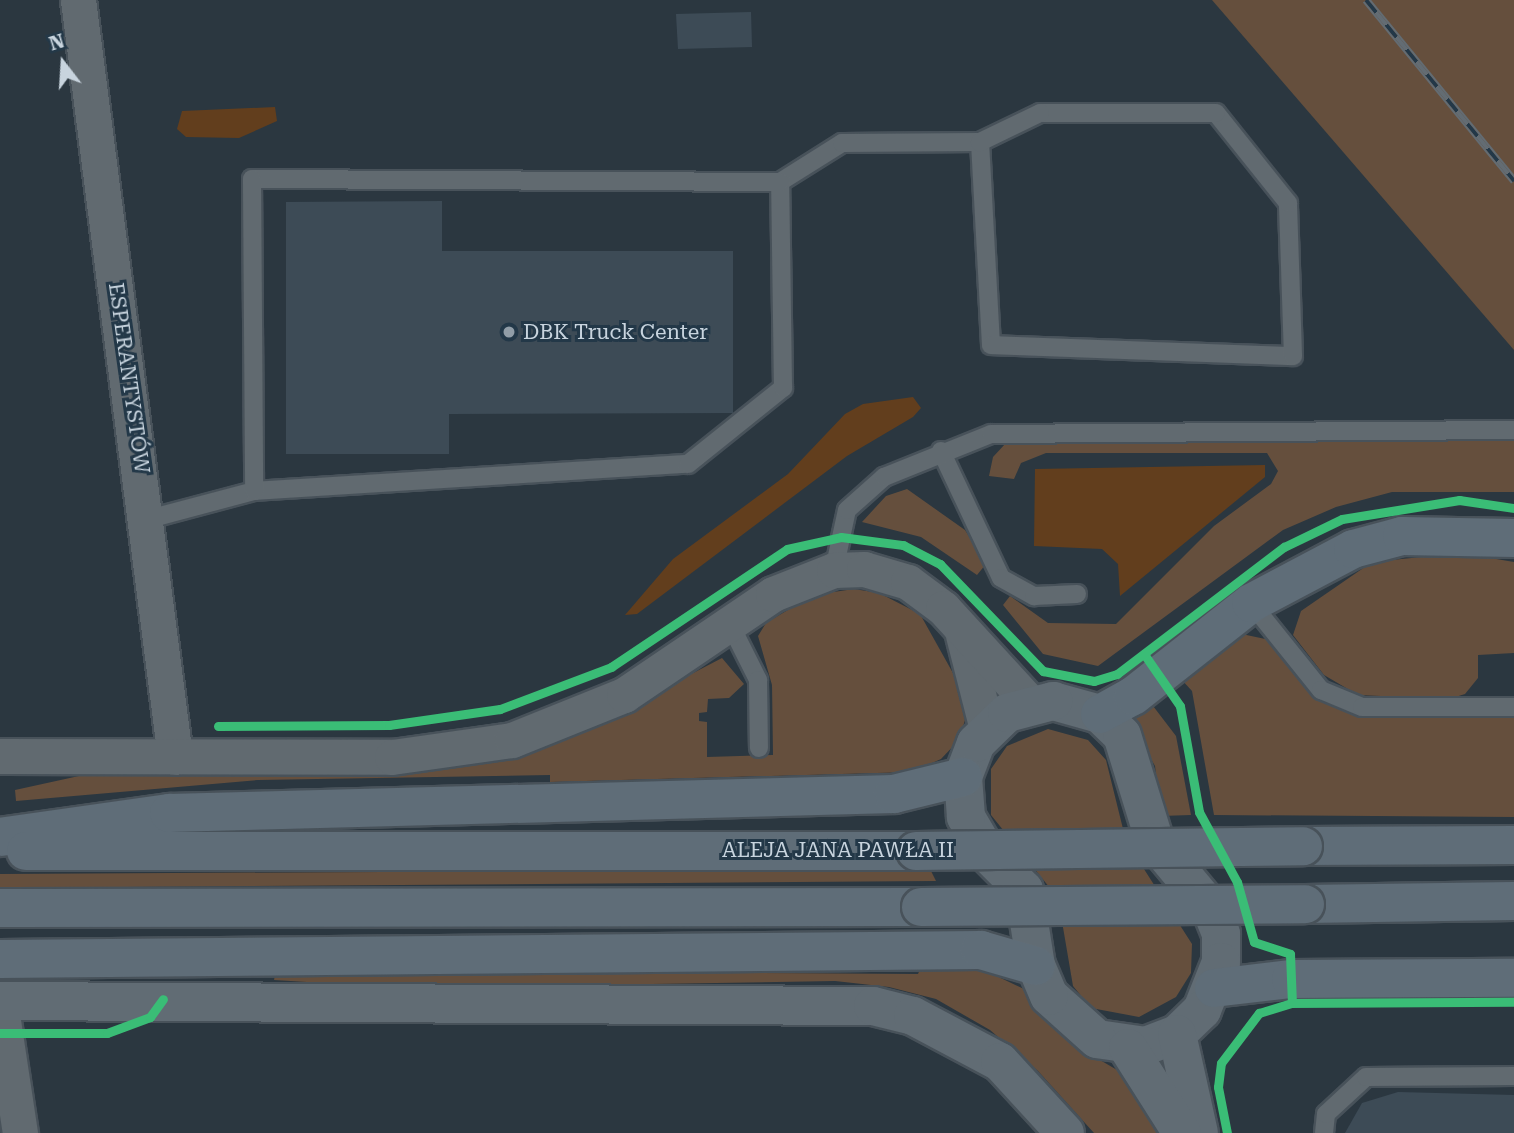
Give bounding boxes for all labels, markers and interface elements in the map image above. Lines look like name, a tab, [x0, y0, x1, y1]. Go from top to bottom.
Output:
north arrow	[28, 28, 98, 98]
text: N	[46, 29, 67, 56]
street label: ESPERANTYSTÓW	[103, 281, 155, 475]
place label: DBK Truck Center	[523, 319, 708, 345]
marker: DBK Truck Center	[501, 324, 517, 340]
street label: ALEJA JANA PAWŁA II	[722, 837, 954, 863]

